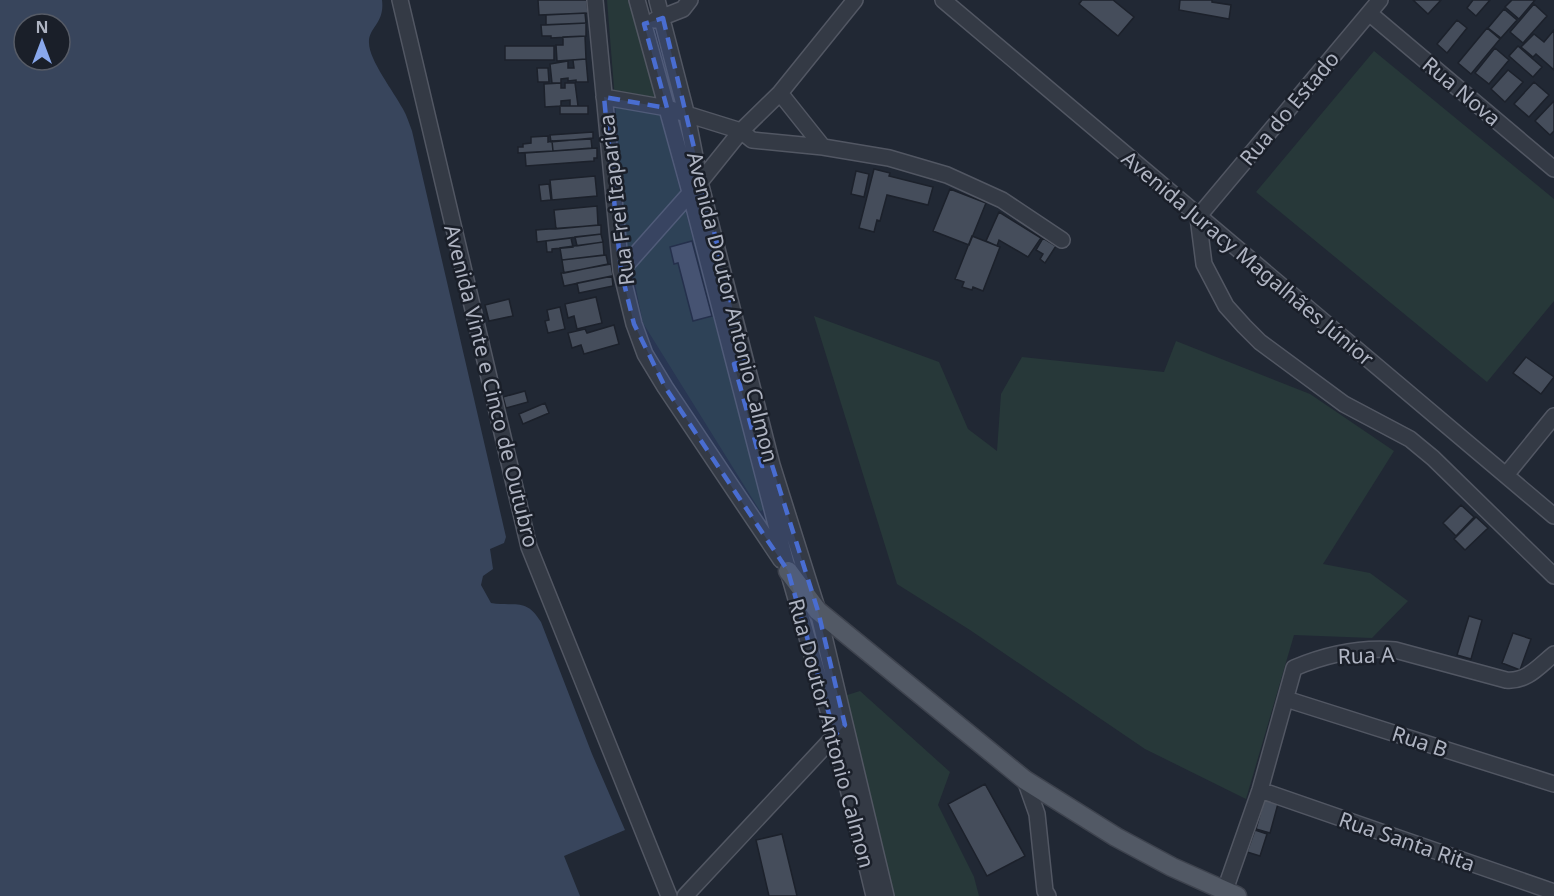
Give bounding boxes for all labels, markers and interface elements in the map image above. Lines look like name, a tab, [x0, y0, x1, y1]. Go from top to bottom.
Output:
north arrow	[12, 12, 72, 72]
text: N	[35, 16, 49, 38]
street label: Rua do Estado	[1233, 45, 1345, 171]
street label: Rua Nova	[1417, 50, 1507, 132]
street label: Rua Frei Itaparica	[592, 113, 640, 287]
street label: Avenida Juracy Magalhães Júnior	[1116, 144, 1380, 372]
street label: Avenida Doutor Antonio Calmon	[681, 149, 785, 465]
street label: Avenida Vinte e Cinco de Outubro	[438, 222, 546, 550]
street label: Rua Doutor Antonio Calmon	[783, 595, 881, 871]
street label: Rua A	[1337, 640, 1395, 670]
street label: Rua B	[1389, 719, 1451, 763]
street label: Rua Santa Rita	[1335, 805, 1479, 877]

